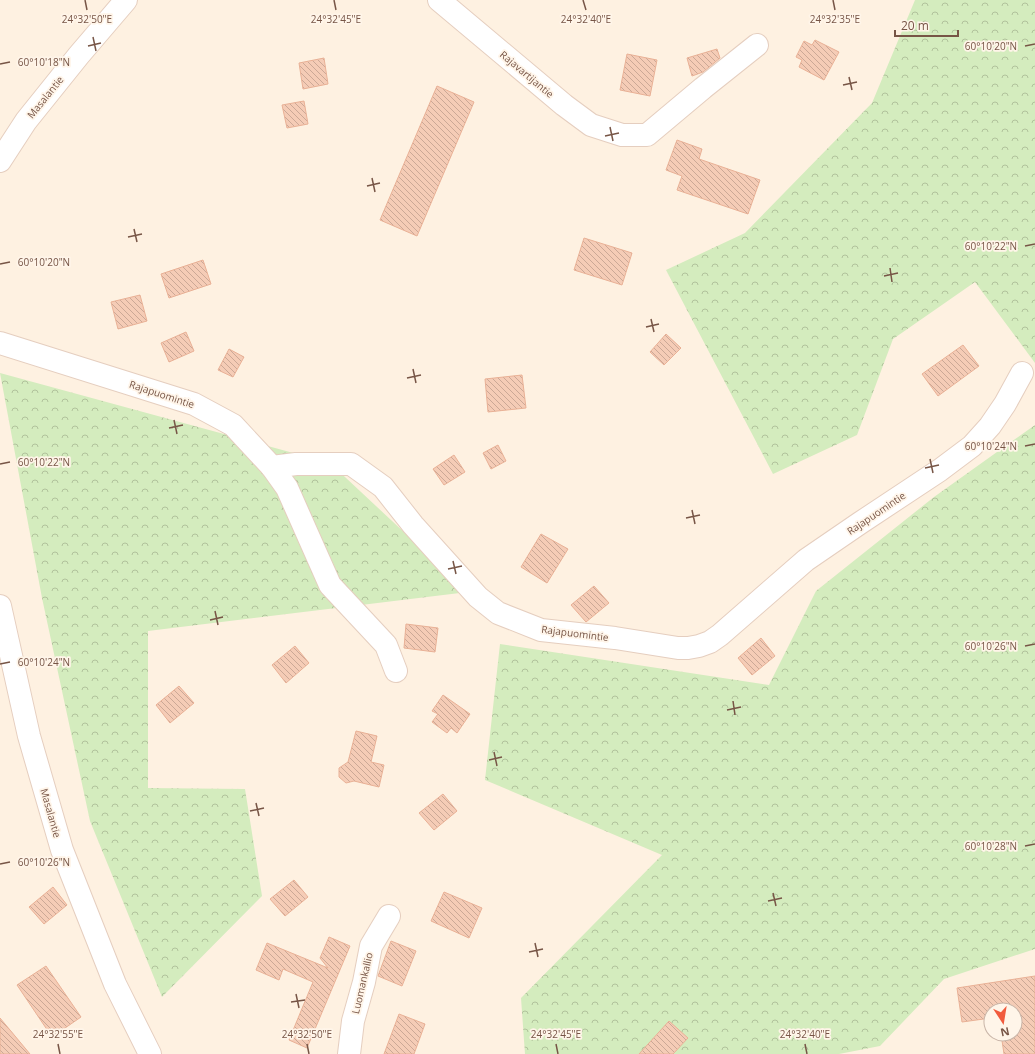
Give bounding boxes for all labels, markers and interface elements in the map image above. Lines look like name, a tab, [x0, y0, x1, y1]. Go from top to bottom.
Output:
text: 24°32'50"E	[62, 12, 112, 26]
text: 24°32'45"E	[311, 12, 361, 26]
text: 24°32'40"E	[561, 12, 611, 26]
text: 24°32'35"E	[810, 12, 860, 26]
scale bar	[895, 12, 958, 38]
text: 20 m	[901, 17, 929, 34]
text: 60°10'20"N	[965, 39, 1017, 53]
street label: Rajavartijantie	[497, 47, 557, 101]
text: 60°10'18"N	[18, 55, 70, 69]
street label: Masalantie	[24, 73, 67, 121]
text: 60°10'22"N	[965, 239, 1017, 253]
text: 60°10'20"N	[18, 255, 70, 269]
street label: Rajapuomintie	[128, 377, 197, 411]
text: 60°10'24"N	[965, 439, 1017, 453]
text: 60°10'22"N	[18, 455, 70, 469]
street label: Rajapuomintie	[844, 488, 908, 538]
street label: Rajapuomintie	[541, 622, 610, 644]
text: 60°10'26"N	[965, 639, 1017, 653]
text: 60°10'24"N	[18, 655, 70, 669]
street label: Masalantie	[37, 787, 65, 840]
text: 60°10'28"N	[965, 839, 1017, 853]
text: 60°10'26"N	[18, 855, 70, 869]
street label: Luomankallio	[348, 951, 376, 1015]
north arrow	[983, 1002, 1023, 1042]
text: N	[999, 1024, 1011, 1041]
text: 24°32'55"E	[33, 1027, 83, 1041]
text: 24°32'50"E	[282, 1027, 332, 1041]
text: 24°32'45"E	[531, 1027, 581, 1041]
text: 24°32'40"E	[780, 1027, 830, 1041]

